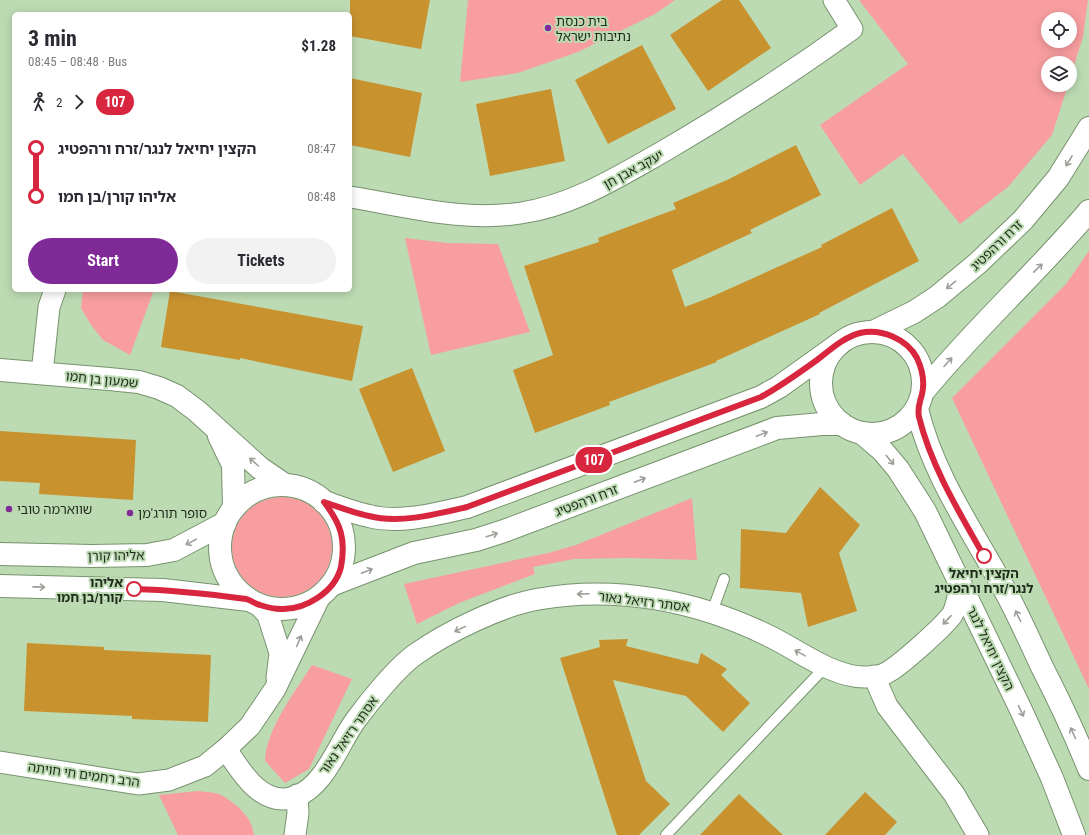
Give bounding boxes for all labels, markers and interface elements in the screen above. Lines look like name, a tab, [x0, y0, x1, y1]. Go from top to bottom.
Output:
map controls	[1041, 12, 1077, 92]
button: locate	[1041, 12, 1077, 48]
place label: בית כנסת נתיבות ישראל	[556, 14, 631, 44]
marker: בית כנסת נתיבות ישראל	[543, 23, 553, 33]
text: 3 min	[28, 26, 77, 51]
text: $1.28	[301, 37, 336, 55]
text: 08:45 – 08:48 · Bus	[28, 54, 127, 69]
button: layers	[1041, 56, 1077, 92]
icon: walk	[28, 91, 50, 113]
icon: forward	[68, 91, 90, 113]
text: 107	[104, 94, 126, 110]
text: 2	[56, 95, 62, 110]
text: הקצין יחיאל לנגר/זרח ורהפטיג	[58, 140, 256, 158]
text: 08:47	[307, 141, 336, 156]
street label: יעקב אבן חן	[601, 147, 666, 192]
one-way arrow	[1065, 155, 1073, 166]
text: אליהו קורן/בן חמו	[58, 188, 176, 206]
text: 08:48	[307, 189, 336, 204]
street label: זרח ורהפטיג	[967, 217, 1025, 274]
button: Start	[28, 238, 178, 284]
button: Tickets	[186, 238, 336, 284]
one-way arrow	[1033, 263, 1043, 273]
one-way arrow	[946, 281, 957, 290]
one-way arrow	[943, 356, 952, 367]
street label: שמעון בן חמו	[65, 368, 139, 391]
one-way arrow	[755, 429, 767, 437]
line badge: 107	[571, 447, 617, 473]
text: 107	[583, 452, 605, 468]
one-way arrow	[886, 455, 895, 465]
one-way arrow	[249, 457, 259, 467]
one-way arrow	[633, 475, 645, 483]
street label: זרח ורהפטיג	[553, 482, 620, 519]
place label: שווארמה טובי	[17, 502, 92, 517]
marker: שווארמה טובי	[4, 504, 14, 514]
place label: סופר תורג'מן	[138, 506, 207, 521]
marker: סופר תורג'מן	[125, 508, 135, 518]
one-way arrow	[485, 530, 497, 538]
one-way arrow	[185, 538, 197, 546]
street label: אליהו קורן	[88, 548, 144, 563]
marker: הקצין יחיאל לנגר/זרח ורהפטיג	[976, 548, 992, 564]
one-way arrow	[361, 566, 373, 574]
place label: הקצין יחיאל לנגר/זרח ורהפטיג	[934, 566, 1034, 596]
place label: אליהו קורן/בן חמו	[57, 575, 123, 605]
marker: אליהו קורן/בן חמו	[126, 581, 142, 597]
one-way arrow	[32, 583, 45, 591]
street label: אסתר רזיאל נאור	[597, 588, 690, 615]
one-way arrow	[577, 590, 590, 598]
street label: הקצין יחיאל לנגר	[964, 604, 1017, 693]
one-way arrow	[1014, 610, 1021, 622]
one-way arrow	[942, 615, 951, 626]
one-way arrow	[454, 626, 466, 633]
one-way arrow	[296, 636, 303, 648]
one-way arrow	[795, 648, 807, 656]
street label: אסתר רזיאל נאור	[316, 693, 381, 777]
one-way arrow	[1018, 705, 1026, 717]
one-way arrow	[1069, 728, 1076, 740]
street label: הרב רחמים חי חויתה	[27, 759, 141, 790]

